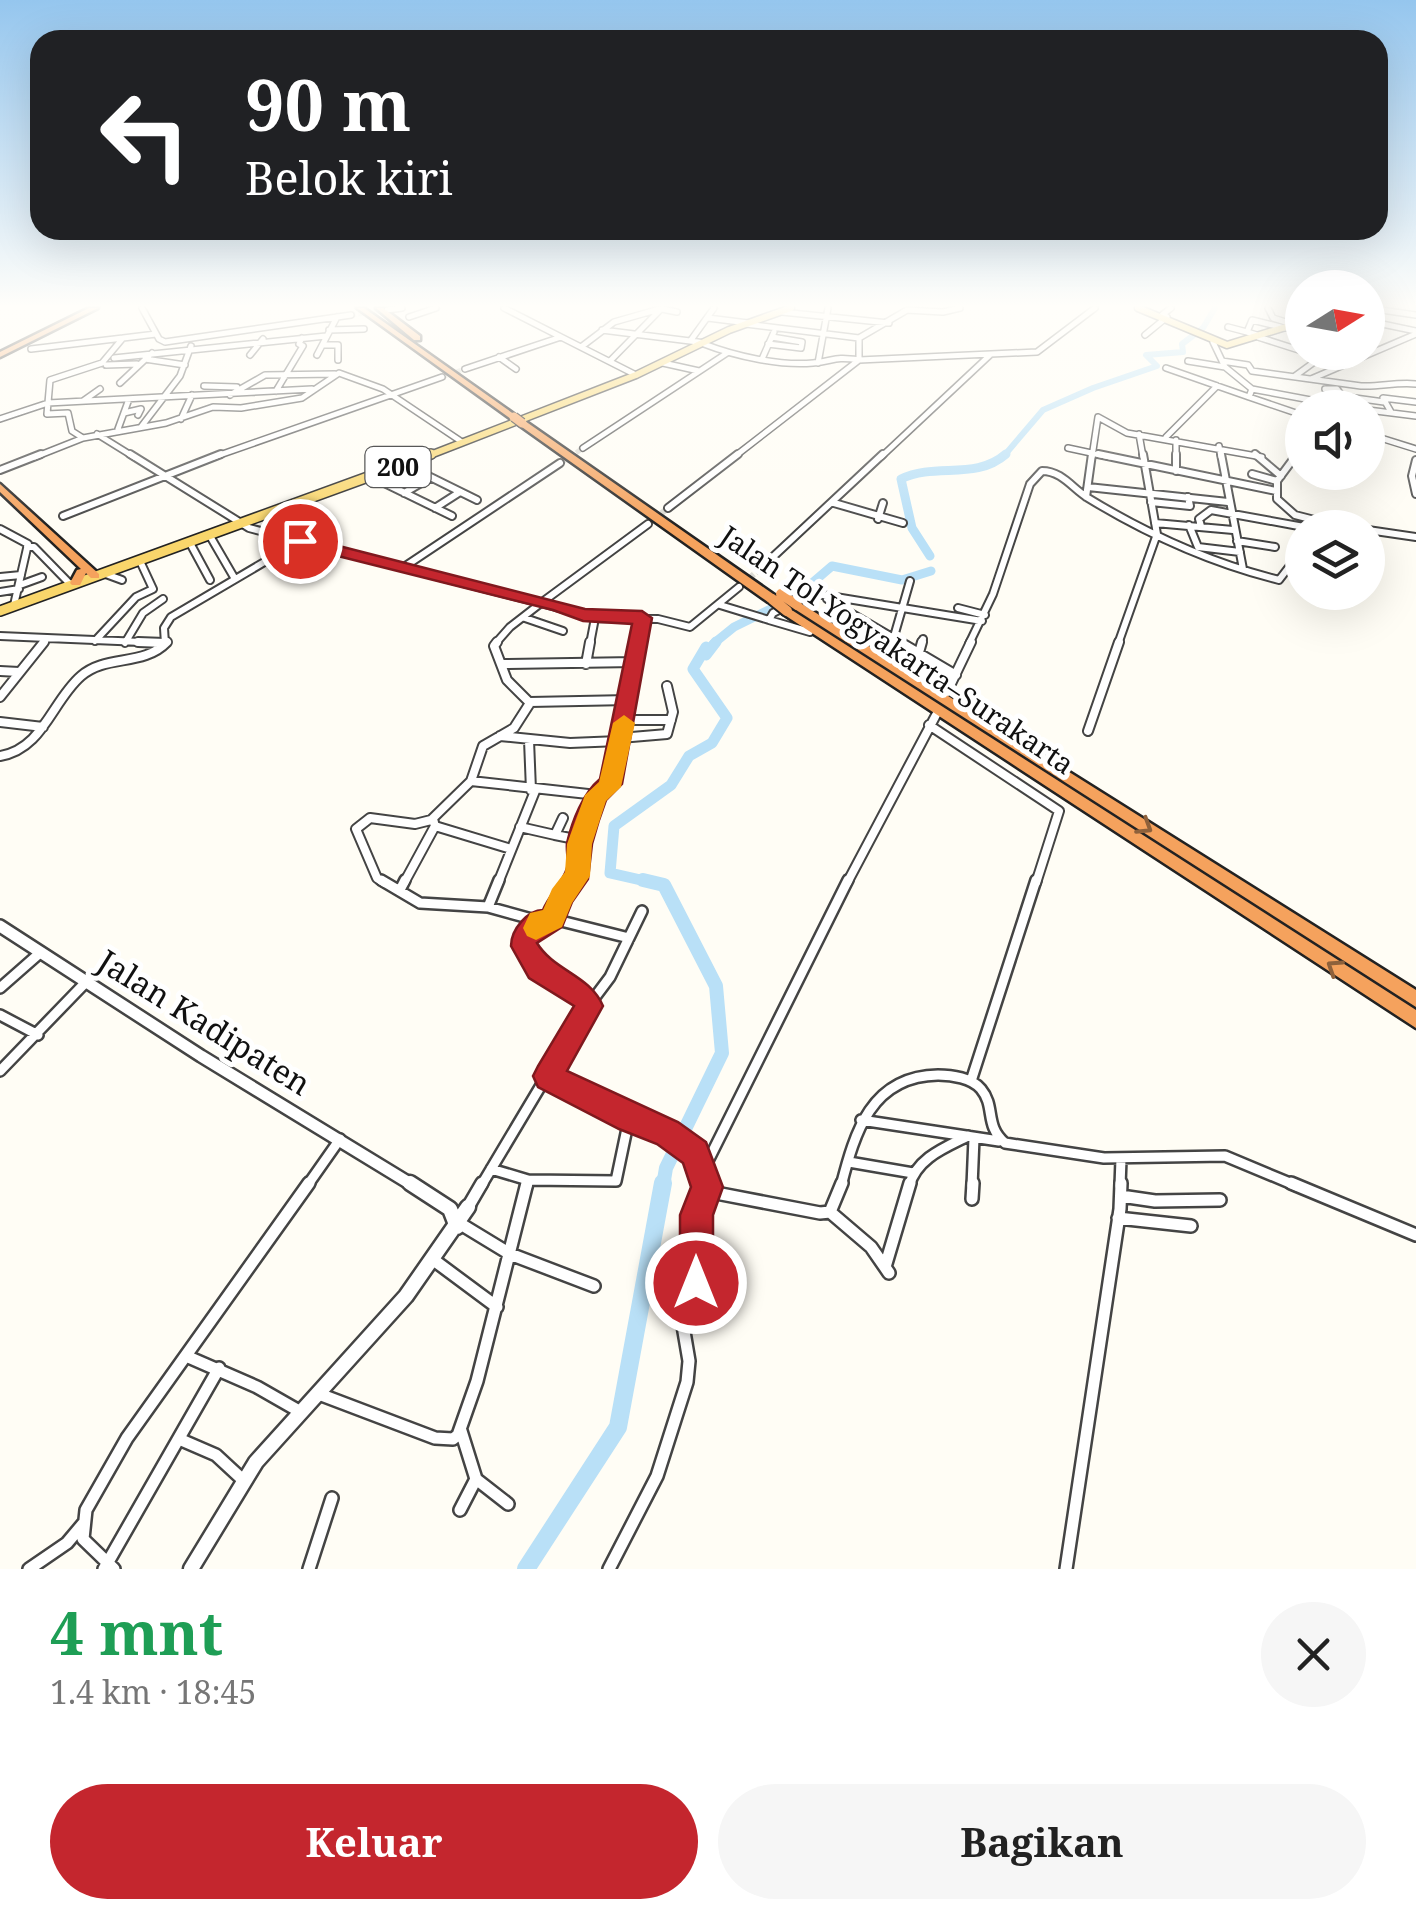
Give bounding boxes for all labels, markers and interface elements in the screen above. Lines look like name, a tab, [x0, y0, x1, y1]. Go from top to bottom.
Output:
text: 90 m	[245, 56, 411, 152]
icon: left	[80, 70, 210, 200]
text: Belok kiri	[245, 147, 453, 208]
north arrow	[1285, 270, 1385, 370]
map controls	[1285, 270, 1385, 610]
button: sound	[1285, 390, 1385, 490]
road number: 200	[366, 447, 430, 487]
pin	[258, 499, 343, 584]
button: layers	[1285, 510, 1385, 610]
icon: arrive	[273, 514, 328, 569]
street label: Jalan Tol Yogyakarta–Surakarta	[712, 516, 1082, 782]
one-way arrow	[1135, 814, 1153, 833]
street label: Jalan Kadipaten	[89, 938, 319, 1104]
one-way arrow	[1327, 961, 1345, 980]
position arrow	[644, 1231, 748, 1335]
text: 4 mnt	[50, 1591, 223, 1673]
button: close	[1261, 1602, 1366, 1707]
text: 1.4 km · 18:45	[50, 1670, 256, 1713]
button: Keluar	[50, 1784, 698, 1899]
button: Bagikan	[718, 1784, 1366, 1899]

